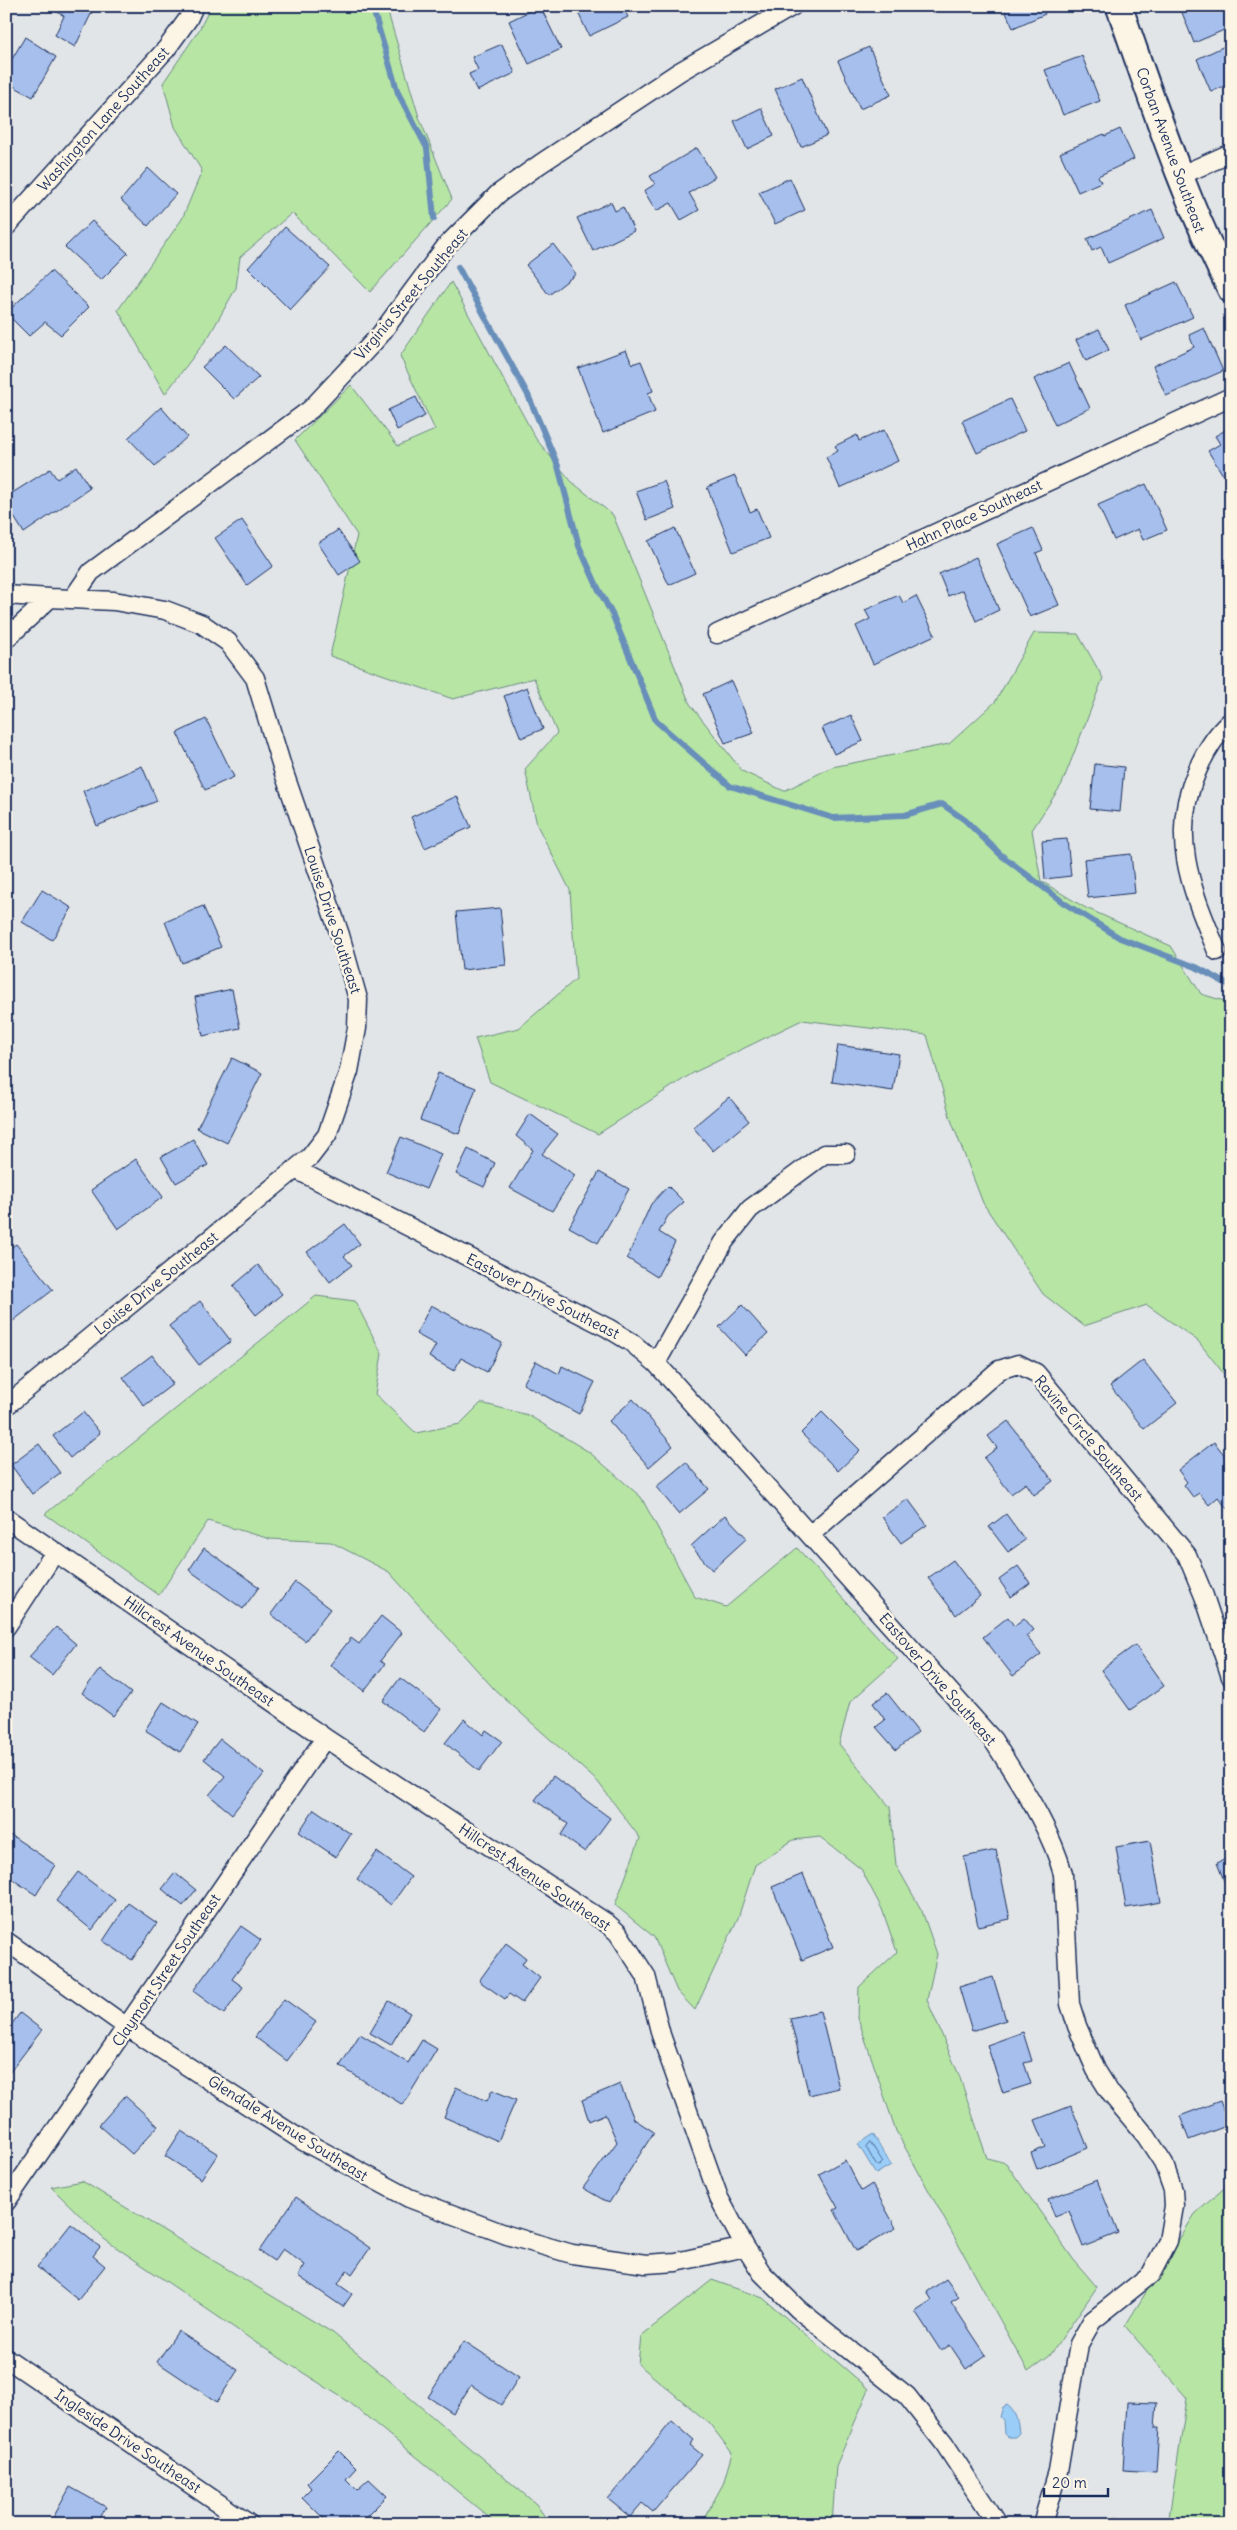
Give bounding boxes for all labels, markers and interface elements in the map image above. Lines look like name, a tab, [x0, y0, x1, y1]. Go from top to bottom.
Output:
street label: Washington Lane Southeast	[33, 43, 173, 195]
street label: Corban Avenue Southeast	[1132, 65, 1210, 235]
street label: Virginia Street Southeast	[350, 224, 472, 364]
street label: Hahn Place Southeast	[903, 475, 1045, 555]
street label: Louise Drive Southeast	[300, 844, 366, 996]
street label: Louise Drive Southeast	[90, 1227, 222, 1339]
street label: Eastover Drive Southeast	[463, 1249, 623, 1343]
street label: Ravine Circle Southeast	[1031, 1371, 1147, 1505]
street label: Hillcrest Avenue Southeast	[120, 1592, 278, 1710]
street label: Eastover Drive Southeast	[875, 1609, 1001, 1749]
street label: Hillcrest Avenue Southeast	[455, 1819, 615, 1935]
street label: Claymont Street Southeast	[108, 1890, 224, 2050]
street label: Glendale Avenue Southeast	[205, 2071, 371, 2185]
street label: Ingleside Drive Southeast	[51, 2385, 205, 2497]
scale bar	[1044, 2465, 1108, 2497]
text: 20 m	[1052, 2473, 1087, 2492]

